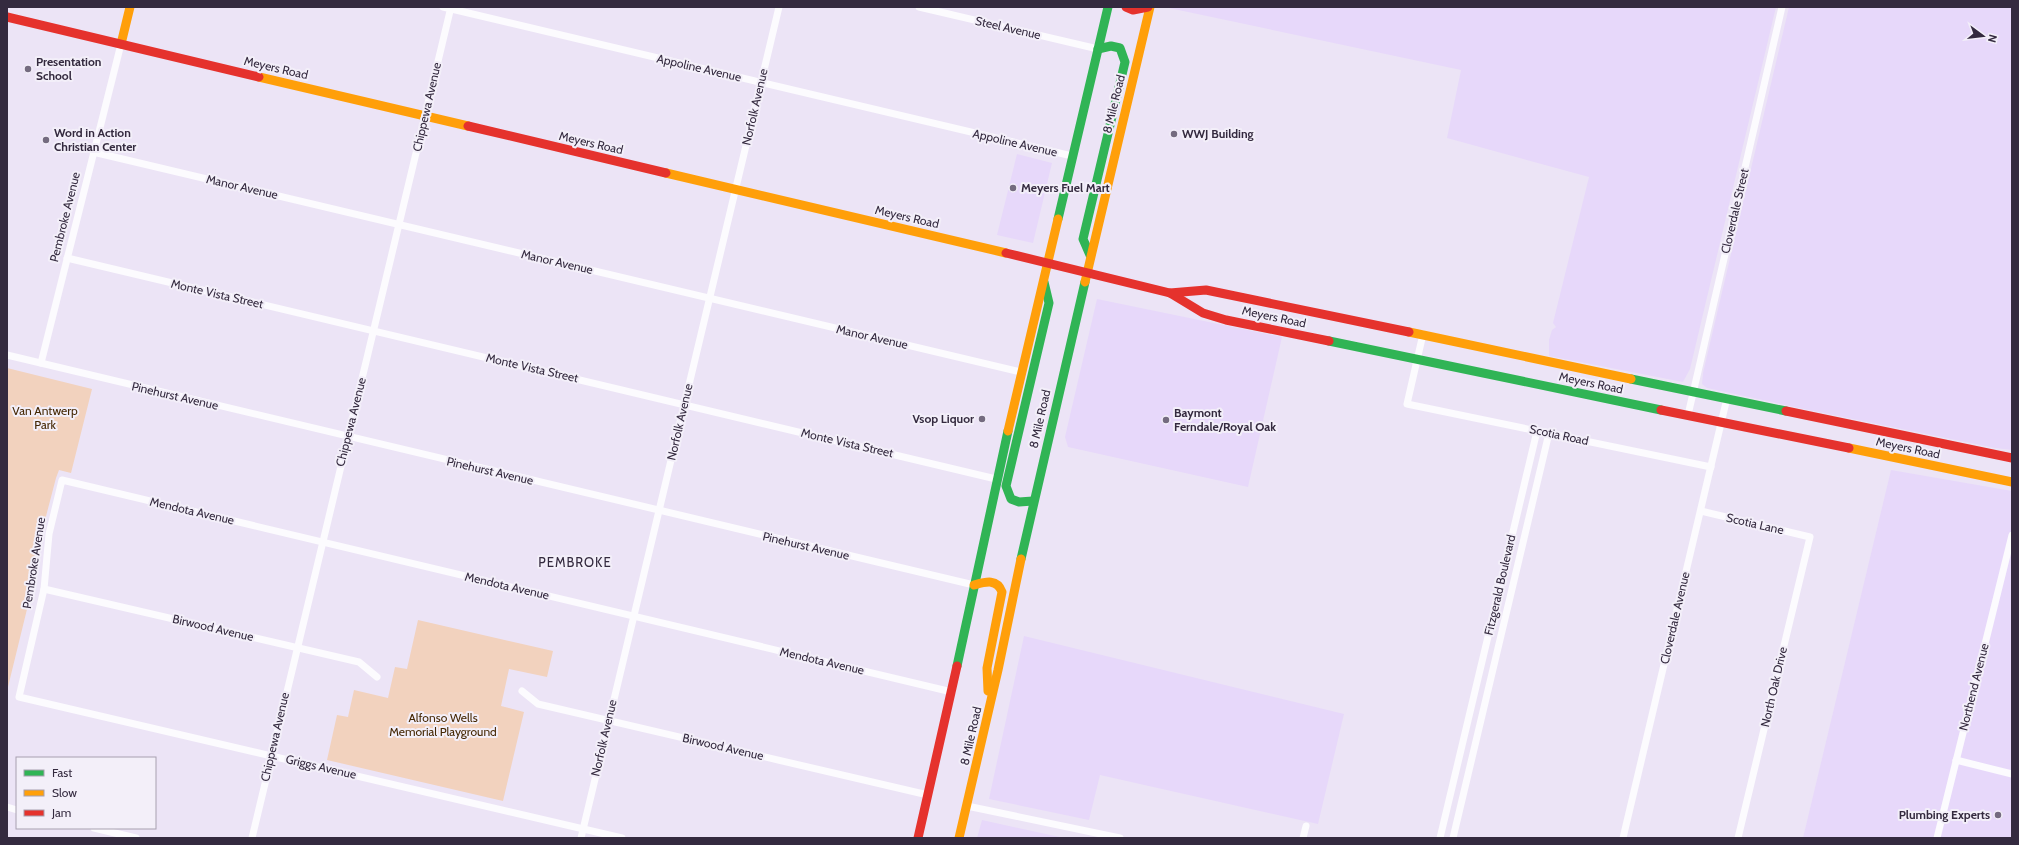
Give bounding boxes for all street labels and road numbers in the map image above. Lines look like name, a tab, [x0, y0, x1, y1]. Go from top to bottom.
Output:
street label: Steel Avenue	[974, 13, 1042, 42]
street label: Appoline Avenue	[655, 50, 743, 85]
street label: Meyers Road	[243, 53, 310, 82]
street label: Chippewa Avenue	[409, 61, 444, 153]
street label: Norfolk Avenue	[738, 67, 771, 147]
street label: 8 Mile Road	[1099, 73, 1128, 135]
street label: Appoline Avenue	[971, 125, 1059, 160]
street label: Meyers Road	[558, 128, 625, 157]
street label: Cloverdale Street	[1717, 167, 1752, 255]
street label: Pembroke Avenue	[46, 170, 83, 263]
street label: Manor Avenue	[205, 171, 280, 202]
street label: Meyers Road	[874, 202, 941, 231]
street label: Manor Avenue	[520, 246, 595, 277]
street label: Monte Vista Street	[169, 276, 265, 311]
street label: Meyers Road	[1241, 302, 1308, 331]
street label: Manor Avenue	[835, 321, 910, 352]
street label: Monte Vista Street	[484, 350, 580, 385]
street label: Meyers Road	[1558, 368, 1625, 397]
street label: Chippewa Avenue	[332, 376, 369, 468]
street label: Pinehurst Avenue	[130, 378, 220, 413]
street label: Norfolk Avenue	[663, 382, 696, 462]
street label: 8 Mile Road	[1025, 388, 1054, 450]
street label: Scotia Road	[1528, 421, 1590, 448]
street label: Monte Vista Street	[799, 425, 895, 460]
street label: Meyers Road	[1875, 433, 1942, 462]
street label: Pinehurst Avenue	[445, 453, 535, 488]
street label: Mendota Avenue	[148, 494, 236, 528]
street label: Scotia Lane	[1725, 510, 1785, 537]
street label: Pembroke Avenue	[19, 516, 48, 610]
street label: Pinehurst Avenue	[761, 528, 851, 563]
street label: Fitzgerald Boulevard	[1481, 533, 1518, 637]
street label: Mendota Avenue	[463, 569, 551, 603]
street label: Cloverdale Avenue	[1657, 570, 1692, 666]
street label: Birwood Avenue	[171, 611, 255, 644]
street label: Northend Avenue	[1955, 642, 1992, 732]
street label: Mendota Avenue	[778, 644, 866, 678]
street label: North Oak Drive	[1757, 645, 1790, 728]
street label: Chippewa Avenue	[257, 691, 292, 783]
street label: Norfolk Avenue	[587, 698, 620, 778]
street label: 8 Mile Road	[956, 705, 985, 767]
street label: Birwood Avenue	[681, 730, 765, 763]
street label: Griggs Avenue	[284, 751, 358, 782]

